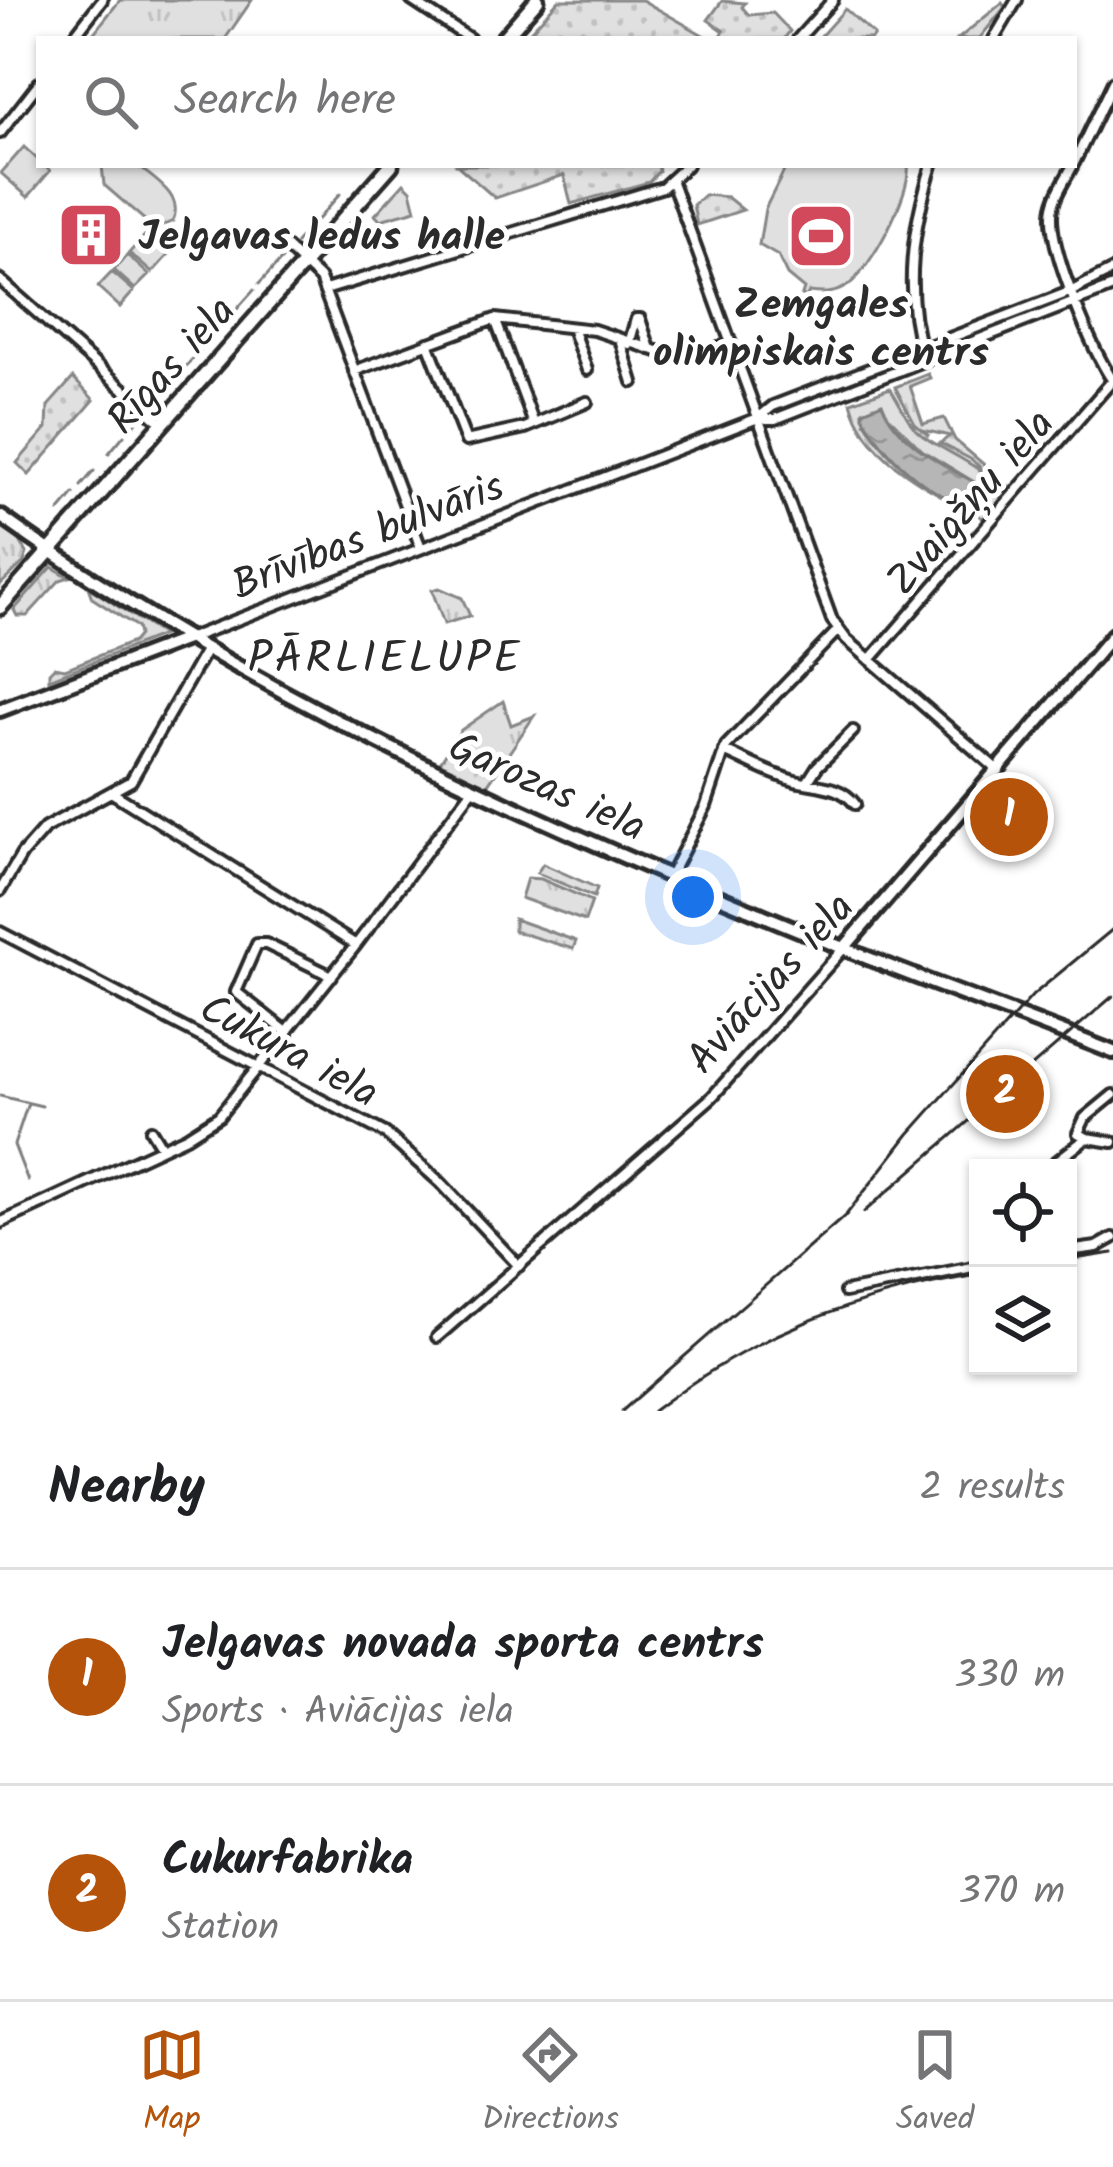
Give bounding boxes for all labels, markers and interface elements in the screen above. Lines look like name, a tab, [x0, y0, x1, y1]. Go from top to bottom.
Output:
search box	[36, 36, 1077, 168]
text: Search here	[174, 66, 396, 138]
icon: search	[78, 69, 144, 135]
building icon: Jelgavas ledus halle	[56, 200, 126, 270]
sports icon: Zemgales olimpiskais centrs	[786, 201, 856, 271]
place label: Jelgavas ledus halle	[138, 205, 505, 272]
place label: Zemgales olimpiskais centrs	[653, 273, 989, 388]
street label: Rīgas iela	[92, 282, 254, 451]
street label: Zvaigžņu iela	[871, 395, 1072, 612]
street label: Brīvības bulvāris	[222, 455, 514, 620]
district label: PĀRLIELUPE	[247, 624, 523, 696]
street label: Garozas iela	[437, 715, 656, 862]
pin: 1	[970, 772, 1048, 862]
your location	[663, 867, 723, 927]
street label: Aviācijas iela	[671, 878, 872, 1091]
street label: Cukura iela	[187, 977, 390, 1127]
pin: 2	[966, 1049, 1044, 1139]
map controls	[969, 1159, 1077, 1375]
button: locate	[969, 1159, 1077, 1267]
button: layers	[969, 1267, 1077, 1375]
text: Nearby	[48, 1449, 205, 1530]
text: 2 results	[920, 1458, 1065, 1520]
text: Jelgavas novada sporta centrs	[162, 1610, 764, 1682]
text: 1	[81, 1646, 93, 1708]
text: 330 m	[954, 1646, 1065, 1708]
text: Sports · Aviācijas iela	[162, 1682, 514, 1744]
text: Cukurfabrika	[162, 1826, 413, 1898]
text: 2	[76, 1862, 98, 1924]
text: 370 m	[959, 1862, 1065, 1924]
text: Station	[162, 1898, 279, 1960]
tab: Map	[139, 2022, 205, 2147]
tab: Directions	[482, 2022, 619, 2147]
tab: Saved	[896, 2022, 974, 2147]

